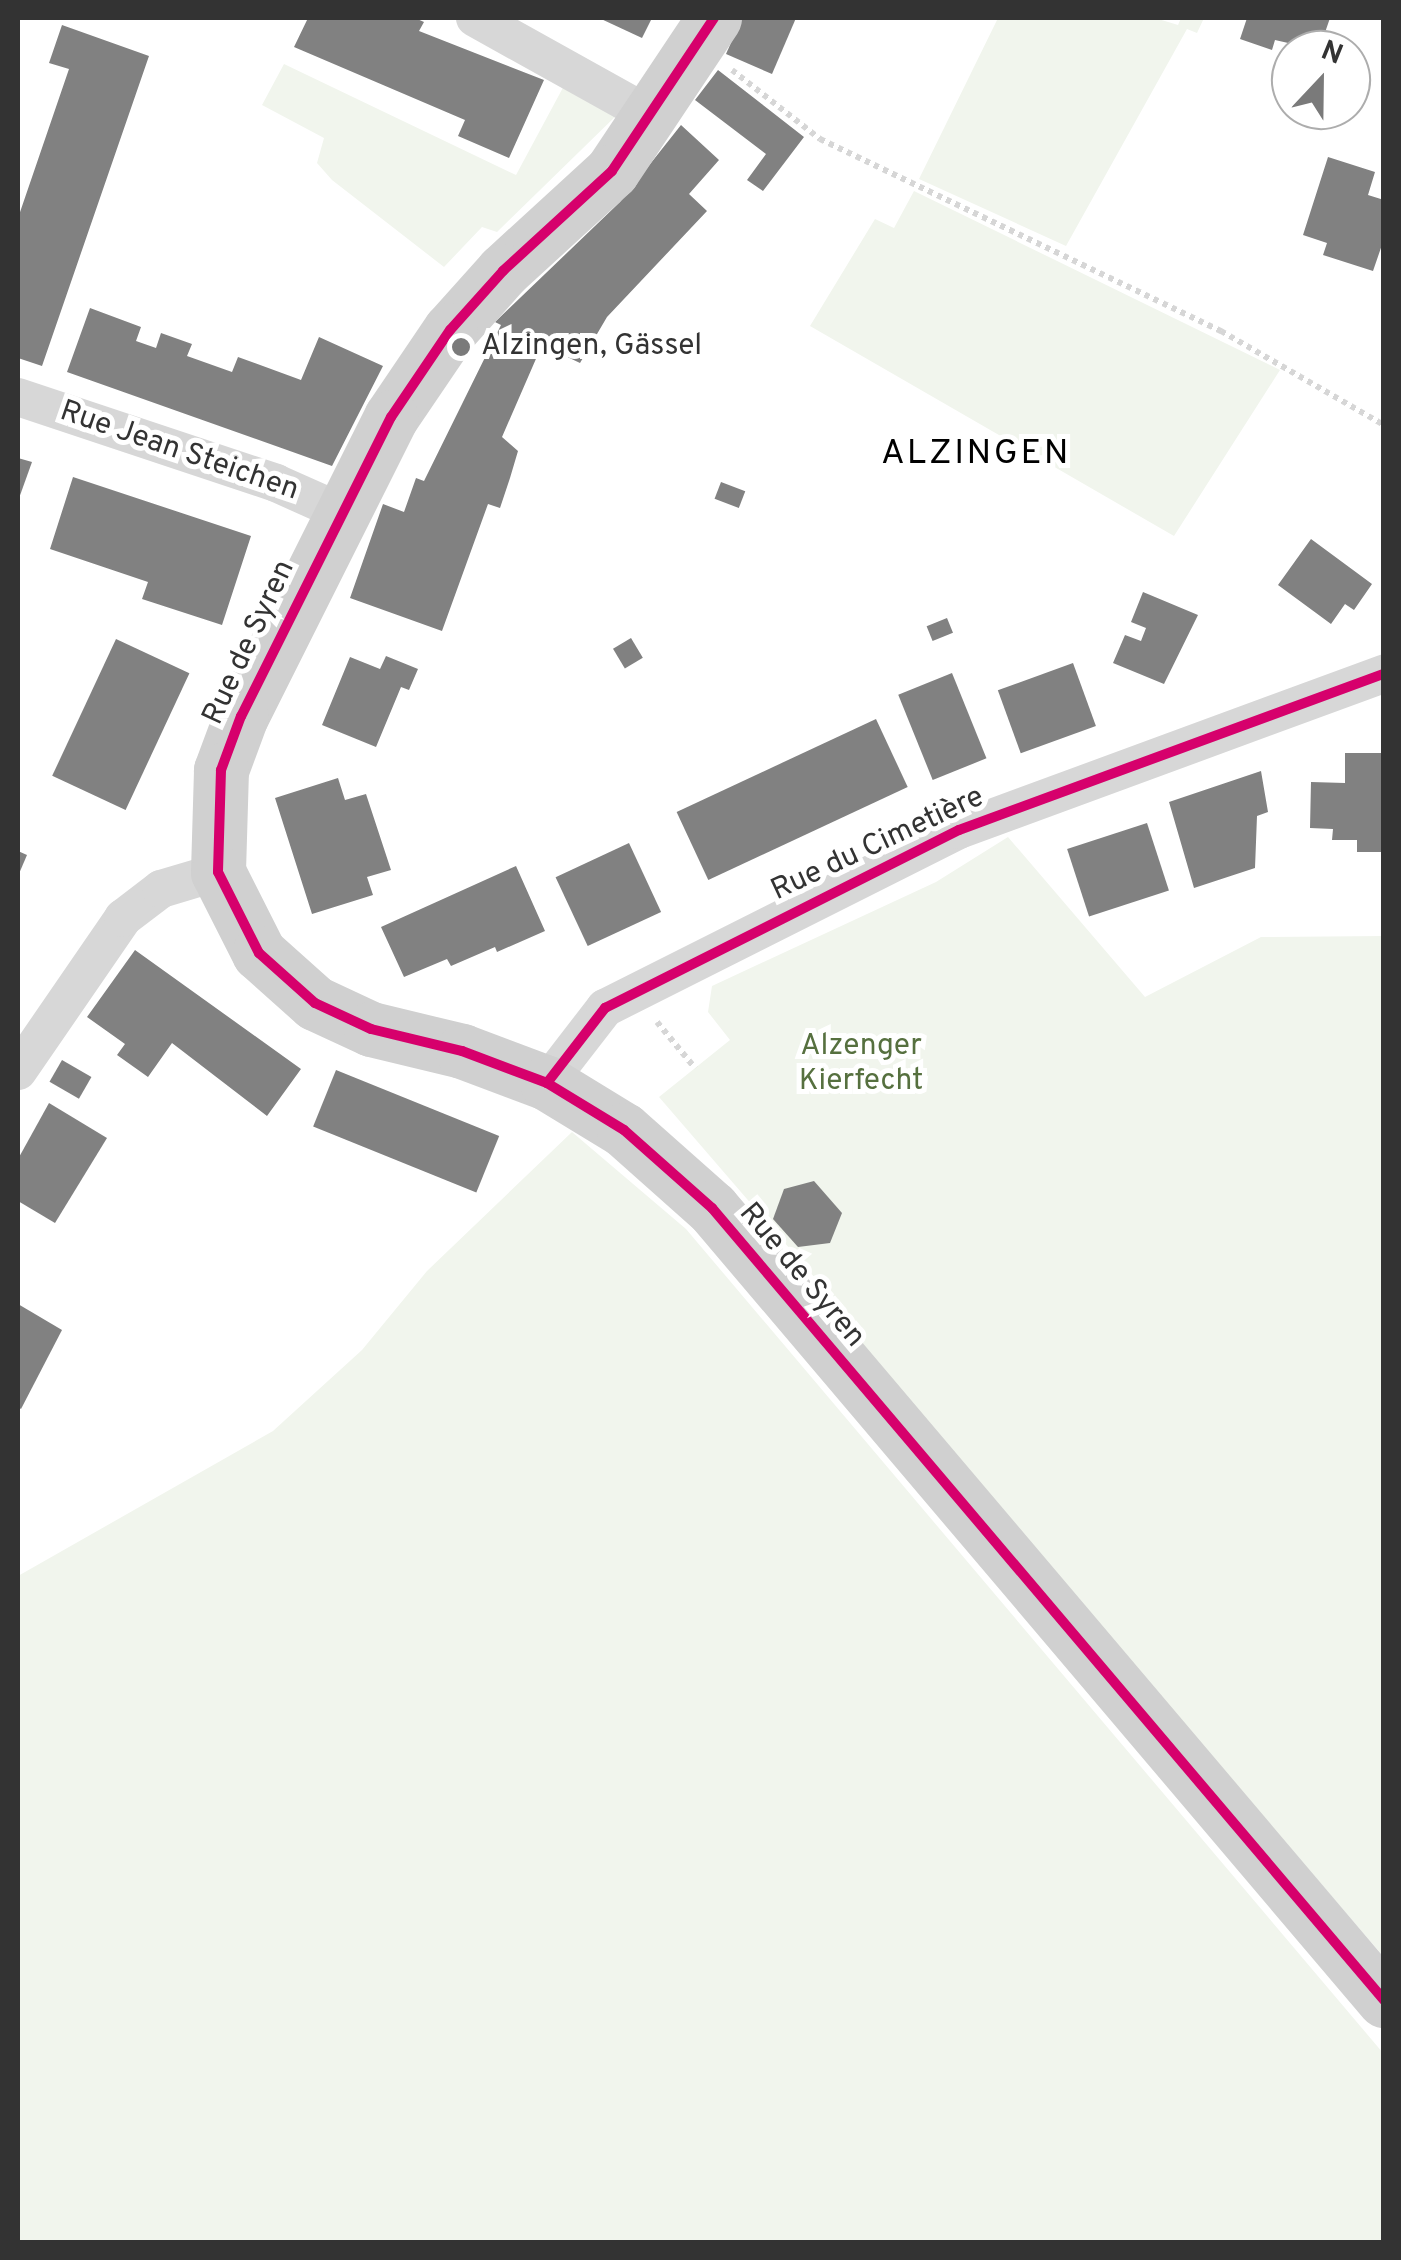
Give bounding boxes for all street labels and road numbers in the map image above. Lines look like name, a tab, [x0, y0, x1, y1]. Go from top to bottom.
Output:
street label: Rue Jean Steichen	[55, 394, 303, 510]
street label: Rue de Syren	[196, 555, 304, 731]
street label: Rue du Cimetière	[766, 780, 990, 910]
street label: Rue de Syren	[730, 1197, 872, 1355]

